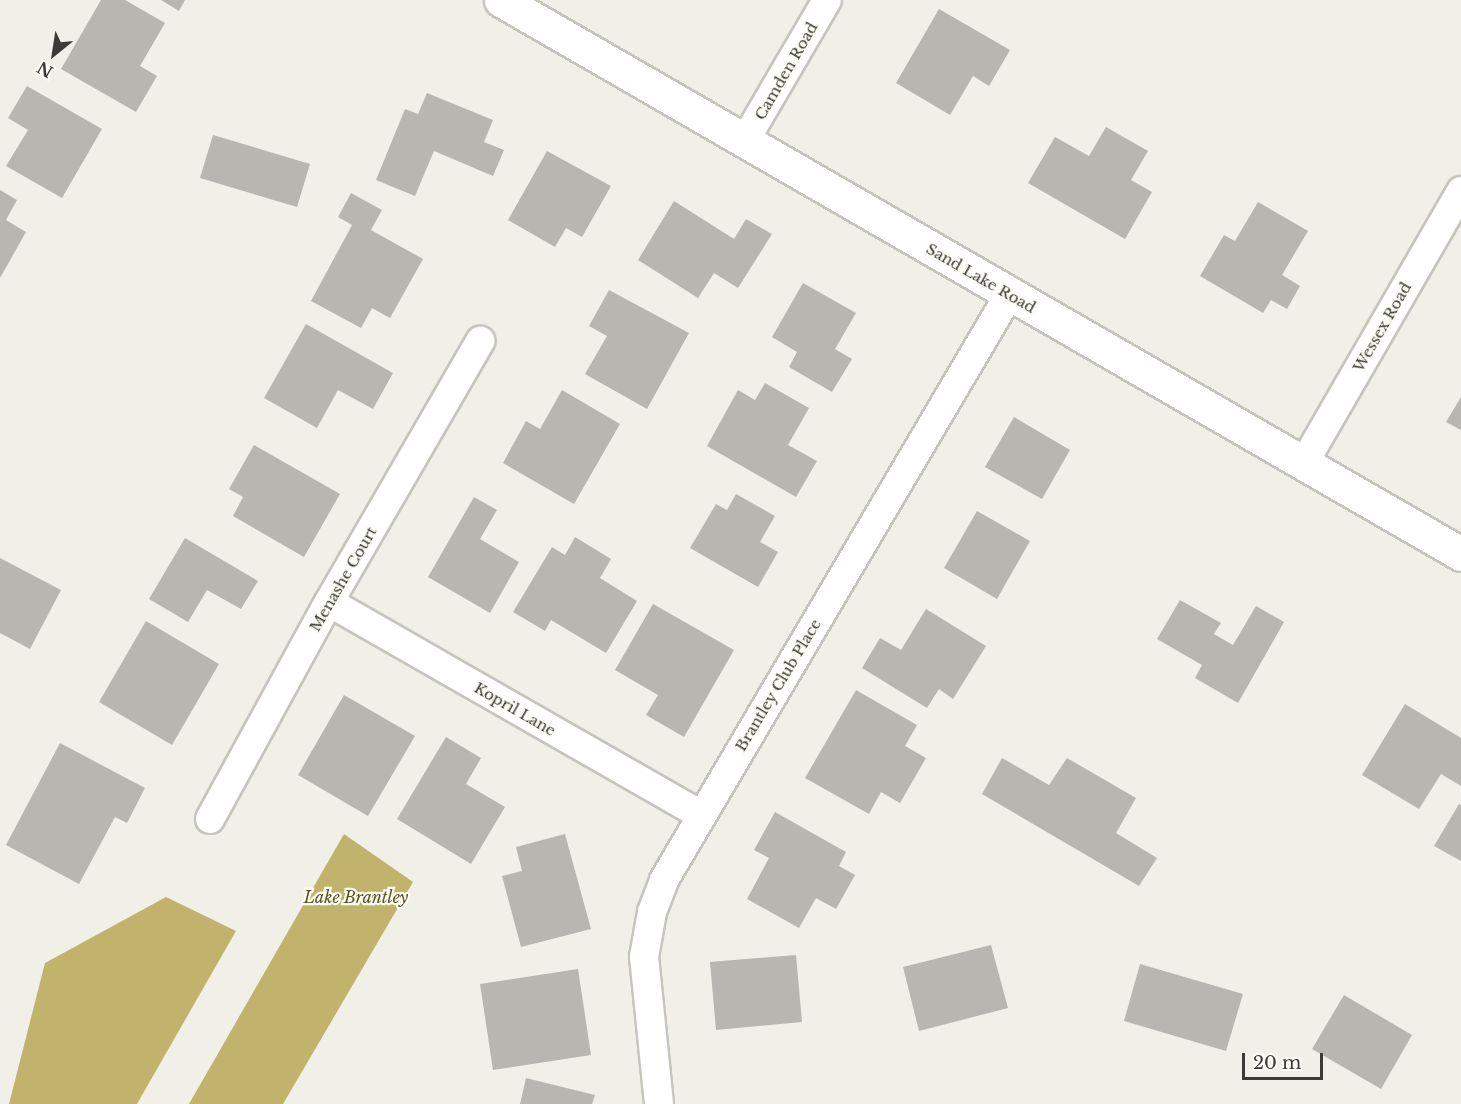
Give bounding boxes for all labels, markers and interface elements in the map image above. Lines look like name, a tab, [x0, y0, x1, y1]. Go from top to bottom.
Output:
street label: Camden Road	[751, 19, 821, 123]
north arrow	[24, 24, 84, 84]
text: N	[33, 57, 57, 82]
street label: Sand Lake Road	[923, 239, 1039, 317]
street label: Wessex Road	[1349, 279, 1415, 375]
street label: Menashe Court	[306, 523, 380, 635]
street label: Brantley Club Place	[731, 616, 825, 754]
street label: Kopril Lane	[471, 678, 559, 740]
water label: Lake Brantley	[304, 887, 408, 907]
scale bar	[1245, 1041, 1326, 1079]
text: 20 m	[1253, 1052, 1301, 1074]

